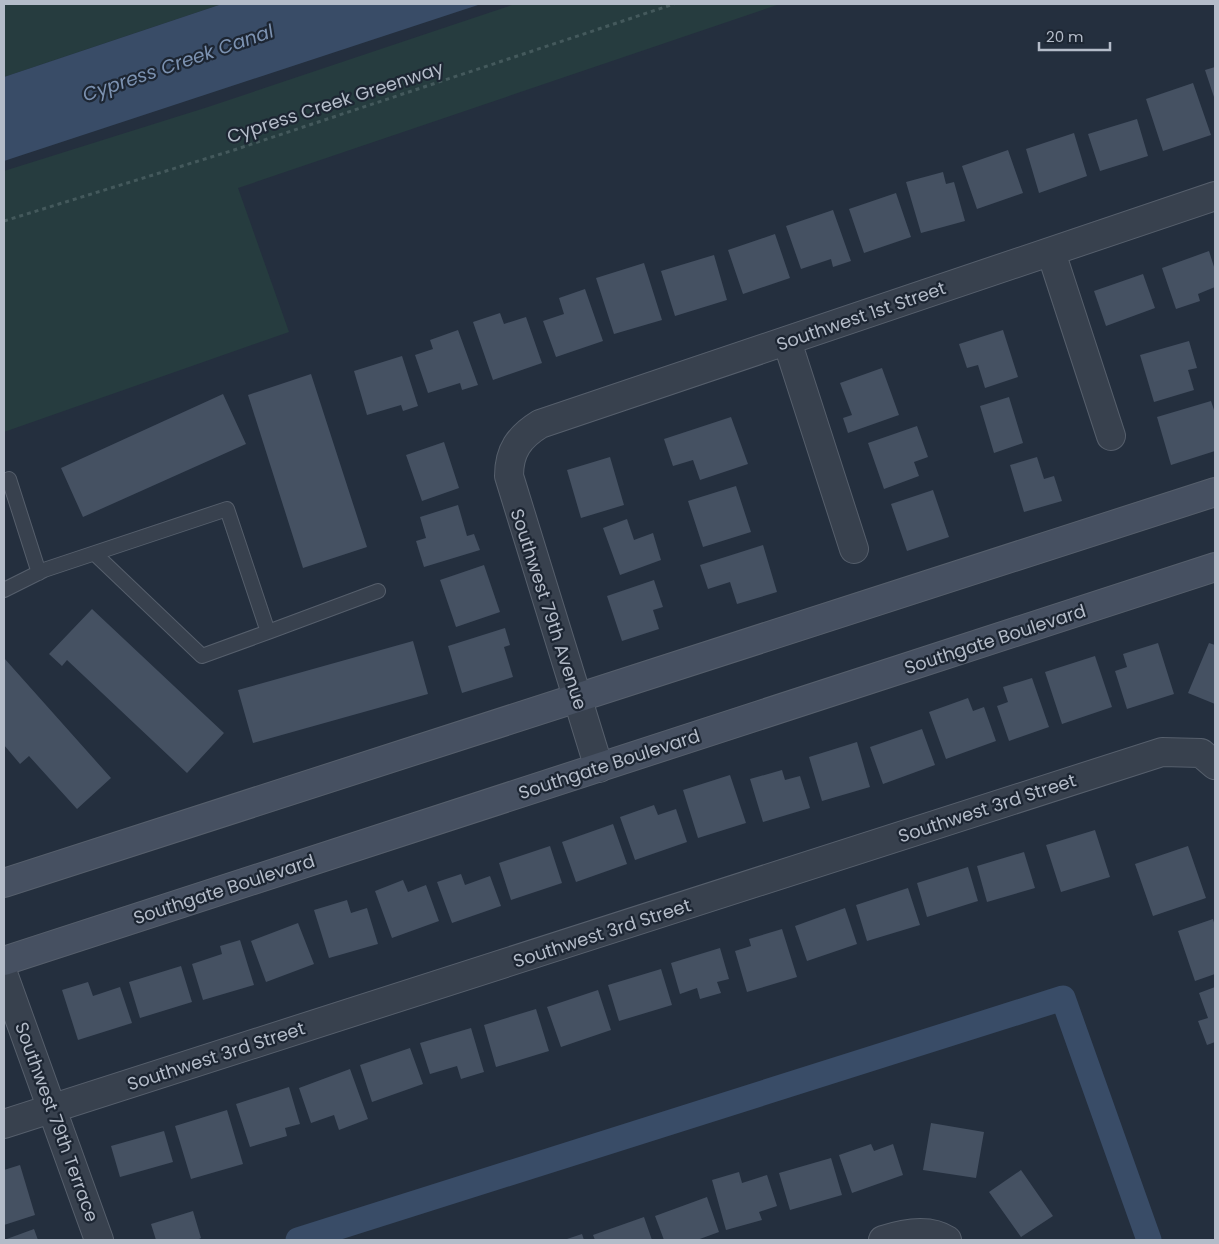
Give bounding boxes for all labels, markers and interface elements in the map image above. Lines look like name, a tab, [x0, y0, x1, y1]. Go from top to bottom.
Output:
water label: Cypress Creek Canal	[79, 17, 278, 108]
scale bar	[1039, 20, 1110, 52]
text: 20 m	[1046, 26, 1084, 47]
street label: Cypress Creek Greenway	[224, 55, 446, 149]
street label: Southwest 1st Street	[773, 275, 949, 357]
street label: Southwest 79th Avenue	[505, 505, 593, 713]
street label: Southgate Boulevard	[901, 598, 1089, 680]
street label: Southgate Boulevard	[515, 723, 703, 805]
street label: Southwest 3rd Street	[895, 767, 1079, 849]
street label: Southgate Boulevard	[130, 848, 318, 930]
street label: Southwest 3rd Street	[510, 892, 694, 974]
street label: Southwest 3rd Street	[124, 1015, 308, 1097]
street label: Southwest 79th Terrace	[9, 1019, 105, 1225]

